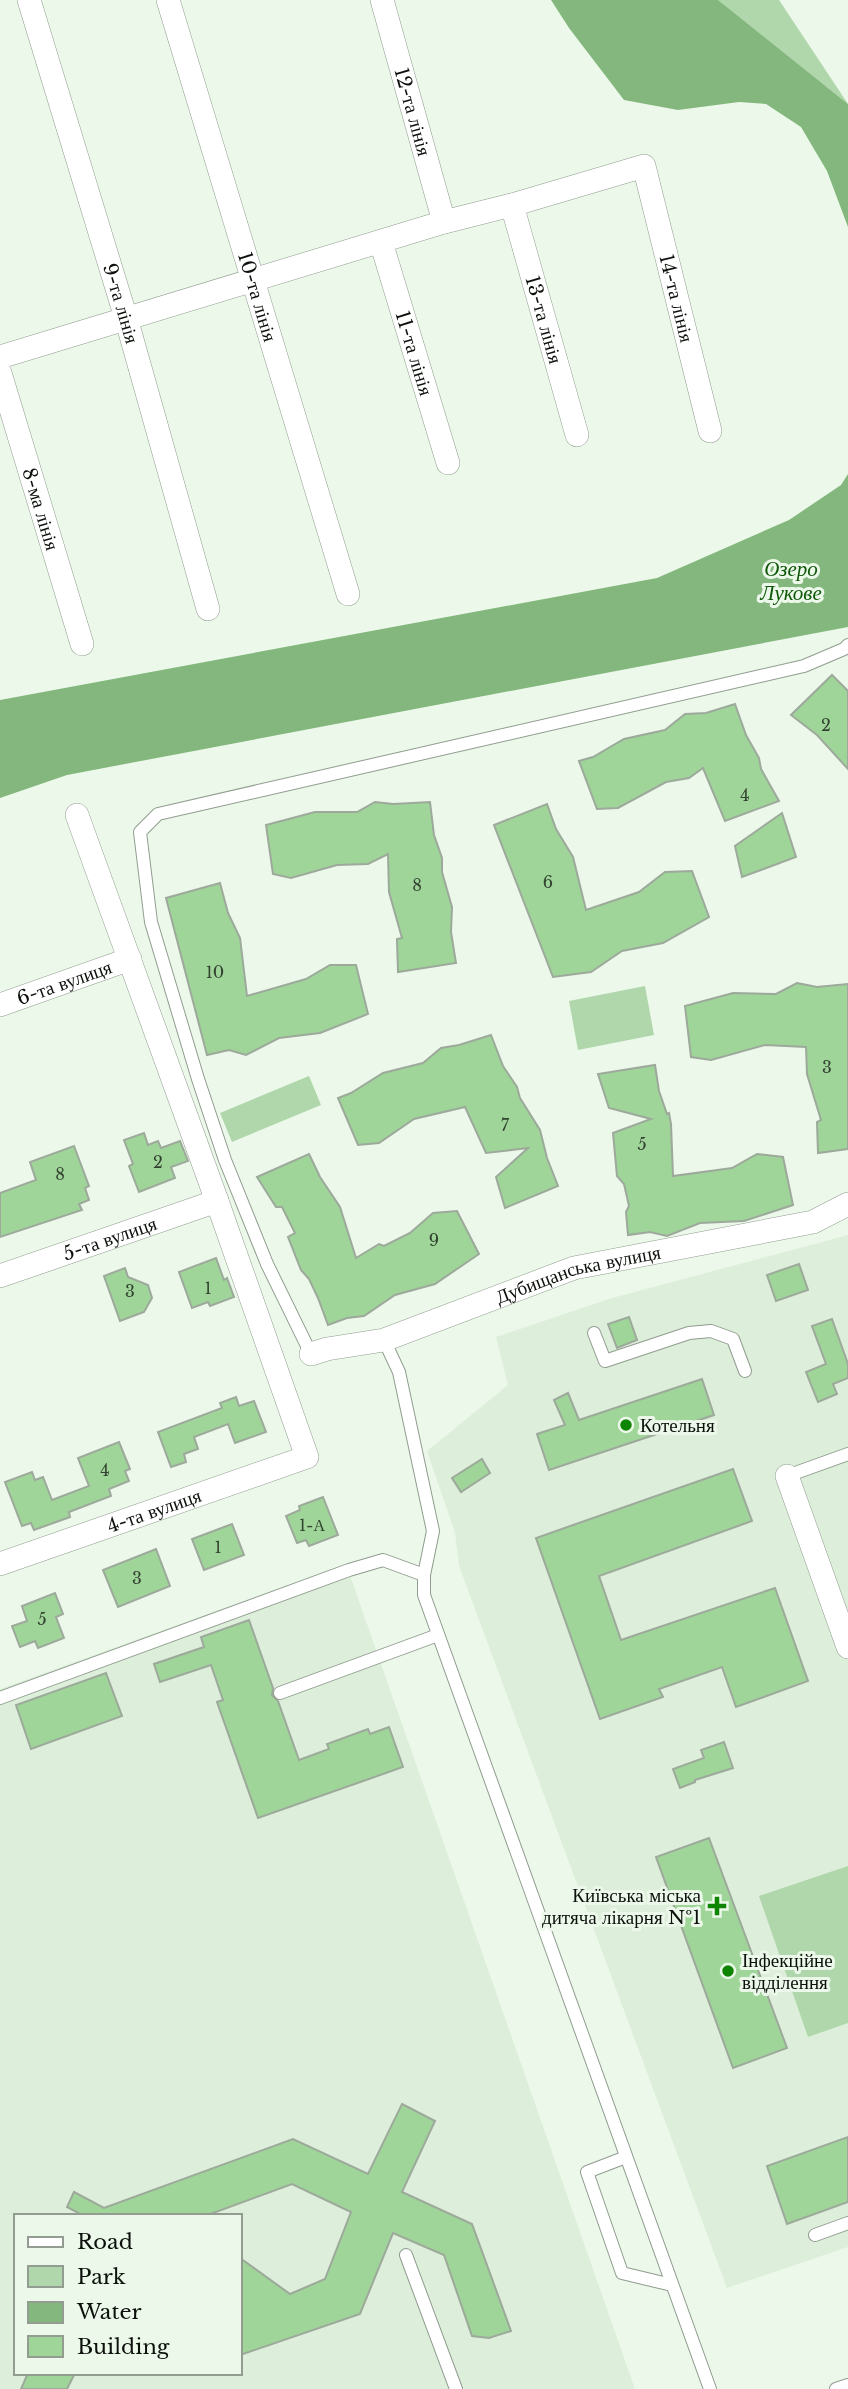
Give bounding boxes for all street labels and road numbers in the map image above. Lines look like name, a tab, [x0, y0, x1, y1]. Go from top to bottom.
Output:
street label: 12-та лінія	[389, 65, 436, 159]
street label: 10-та лінія	[233, 249, 282, 345]
street label: 14-та лінія	[654, 252, 699, 345]
street label: 9-та лінія	[98, 261, 144, 346]
street label: 13-та лінія	[521, 273, 567, 367]
street label: 11-та лінія	[391, 308, 438, 398]
street label: 8-ма лінія	[17, 465, 64, 553]
street label: 6-та вулиця	[14, 955, 115, 1010]
street label: 5-та вулиця	[60, 1212, 160, 1265]
street label: Дубищанська вулиця	[492, 1241, 663, 1309]
street label: 4-та вулиця	[104, 1484, 204, 1538]

